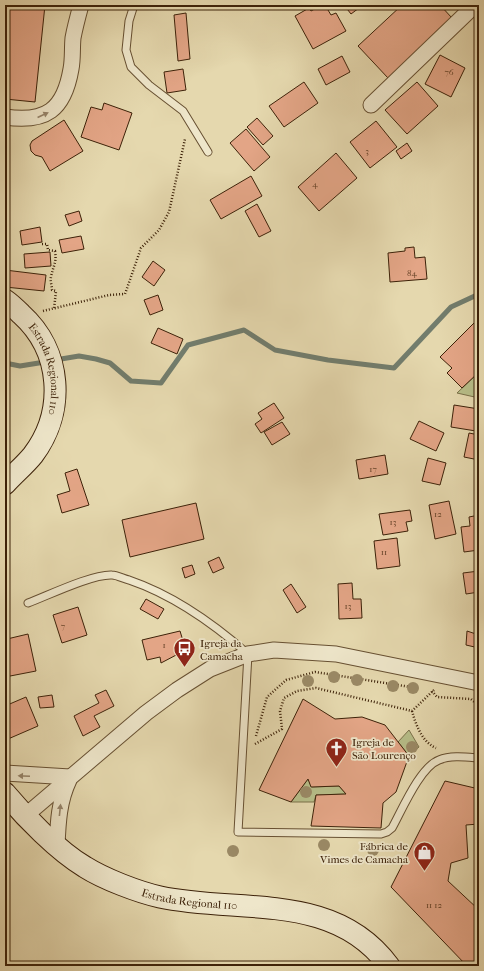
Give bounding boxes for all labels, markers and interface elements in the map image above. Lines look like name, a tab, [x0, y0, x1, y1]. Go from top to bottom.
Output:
house number: 76	[444, 67, 454, 77]
one-way arrow	[37, 111, 49, 118]
house number: 3	[365, 146, 369, 156]
house number: 4	[312, 179, 318, 189]
house number: 84	[407, 268, 418, 278]
street label: Estrada Regional 110	[26, 321, 61, 416]
house number: 17	[369, 464, 377, 474]
house number: 12	[434, 509, 442, 519]
house number: 13	[390, 517, 397, 527]
house number: 11	[381, 547, 387, 557]
house number: 13	[345, 601, 352, 611]
house number: 7	[61, 621, 66, 631]
bus stop icon: Igreja da Camacha	[172, 636, 198, 669]
place label: Igreja da Camacha	[200, 637, 244, 663]
house number: 1	[162, 640, 166, 650]
church icon: Igreja de São Lourenço	[324, 735, 350, 768]
place label: Igreja de São Lourenço	[352, 736, 416, 762]
one-way arrow	[18, 772, 30, 779]
one-way arrow	[56, 804, 63, 816]
shop icon: Fábrica de Vimes de Camacha	[411, 839, 437, 872]
place label: Fábrica de Vimes de Camacha	[319, 840, 409, 866]
street label: Estrada Regional 110	[140, 886, 238, 912]
house number: 11 12	[426, 900, 442, 910]

